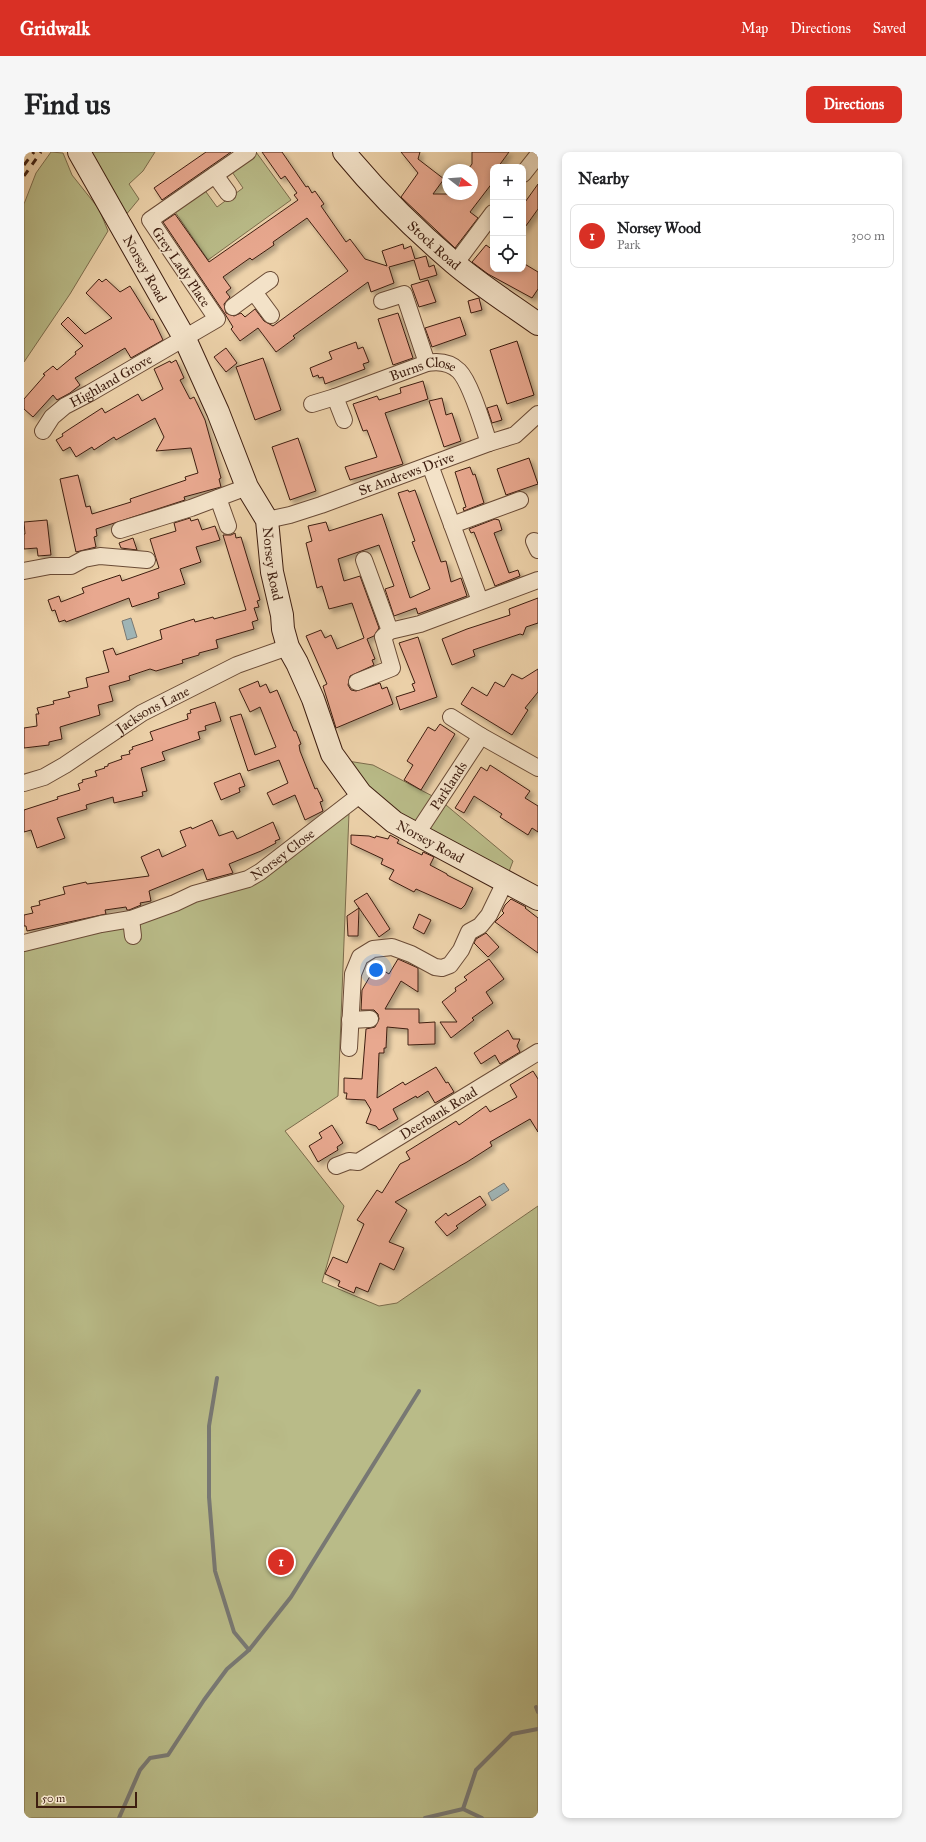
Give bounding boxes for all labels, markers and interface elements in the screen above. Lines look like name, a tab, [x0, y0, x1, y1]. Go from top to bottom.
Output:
text: Gridwalk	[20, 17, 90, 40]
text: Map	[741, 20, 768, 37]
text: Directions	[790, 20, 851, 37]
text: Saved	[873, 20, 906, 37]
button: Directions	[806, 86, 902, 123]
text: Find us	[24, 87, 110, 122]
north arrow	[442, 164, 478, 200]
map controls	[490, 164, 526, 272]
button: +	[490, 164, 526, 200]
text: Nearby	[578, 168, 629, 189]
button: −	[490, 200, 526, 236]
street label: Stock Road	[404, 217, 464, 274]
text: Norsey Wood	[617, 219, 701, 237]
street label: Grey Lady Place	[148, 224, 214, 310]
text: 1	[589, 228, 595, 244]
text: 300 m	[851, 228, 885, 244]
street label: Norsey Road	[119, 232, 171, 305]
button: locate	[490, 236, 526, 272]
text: Park	[617, 237, 641, 253]
street label: Highland Grove	[66, 350, 155, 411]
street label: Burns Close	[387, 353, 460, 385]
street label: St Andrews Drive	[356, 448, 457, 499]
street label: Norsey Road	[259, 526, 287, 602]
street label: Jacksons Lane	[111, 682, 192, 739]
street label: Parklands	[426, 758, 471, 813]
street label: Norsey Road	[394, 816, 467, 866]
street label: Norsey Close	[248, 825, 318, 884]
your location	[366, 960, 386, 980]
street label: Deerbank Road	[396, 1083, 480, 1143]
pin: 1	[268, 1547, 294, 1577]
scale bar	[36, 1790, 137, 1809]
text: 50 m	[42, 1792, 65, 1805]

